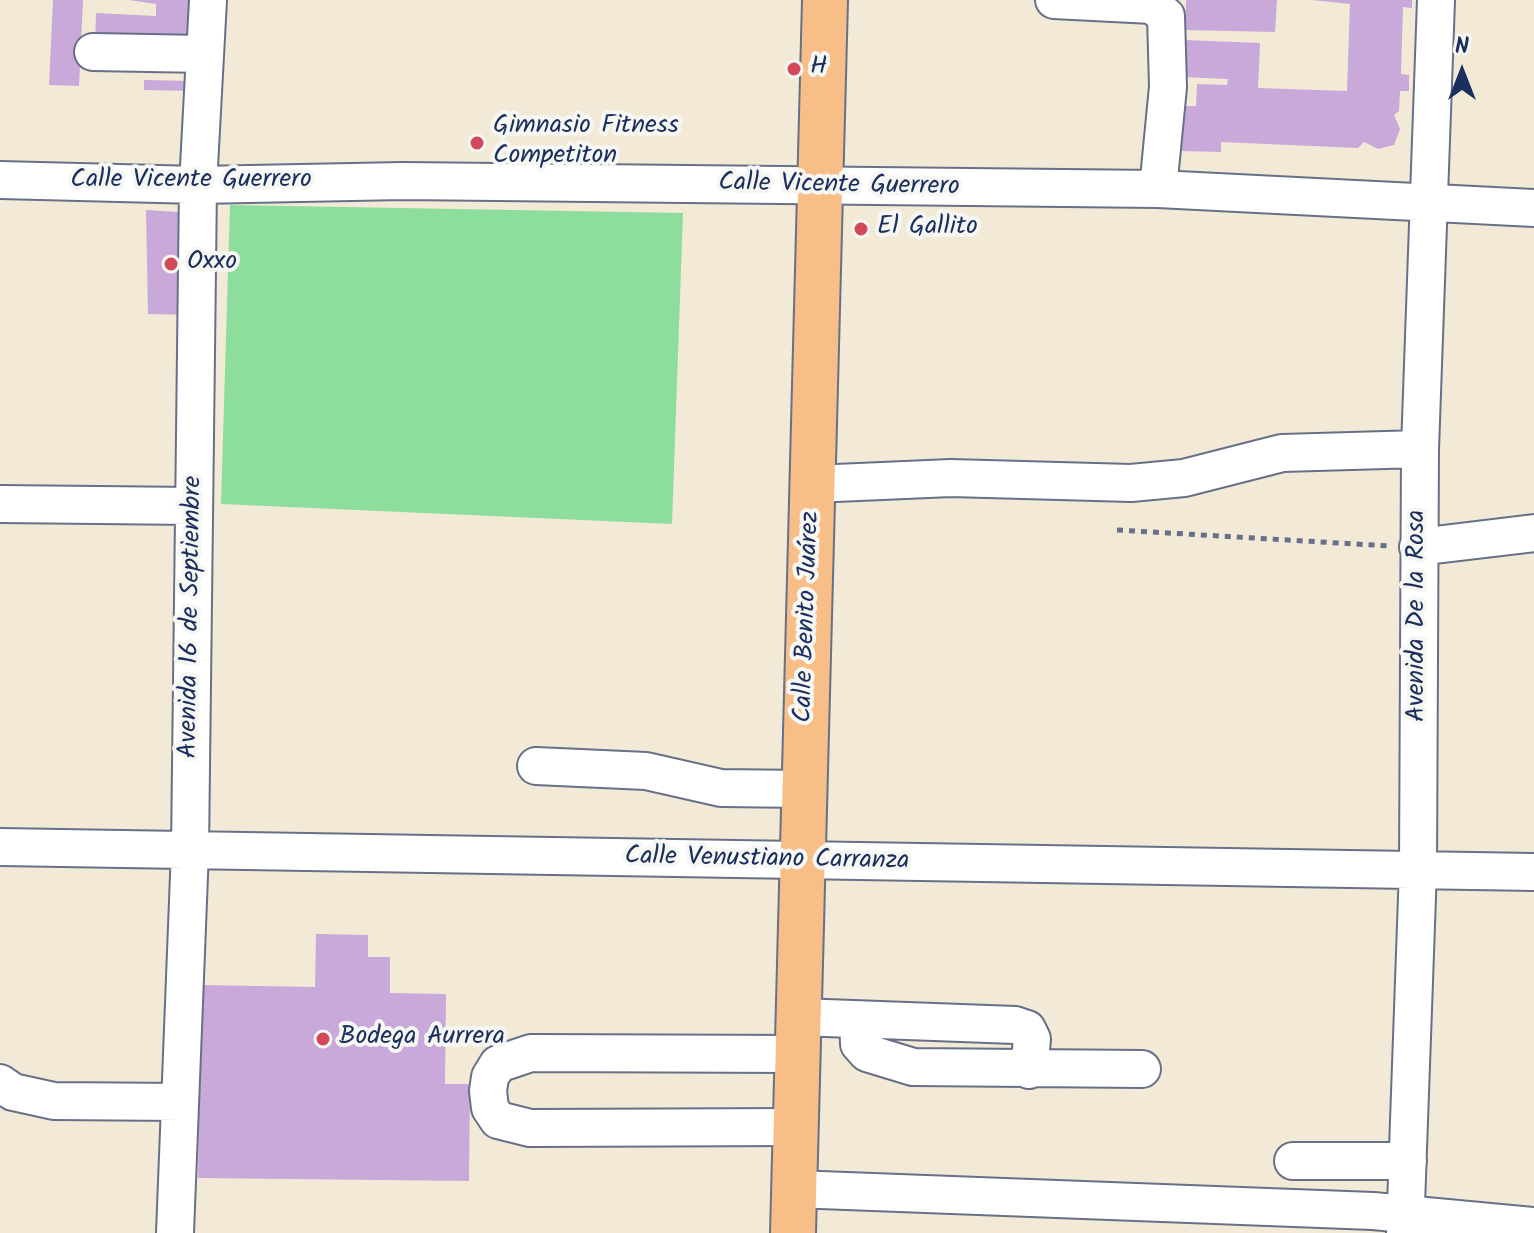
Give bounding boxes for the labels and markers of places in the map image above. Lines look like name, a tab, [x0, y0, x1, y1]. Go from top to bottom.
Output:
place label: H	[810, 53, 827, 85]
marker: H	[785, 60, 803, 78]
place label: Gimnasio Fitness Competiton	[493, 112, 679, 174]
marker: Gimnasio Fitness Competiton	[468, 134, 486, 152]
place label: El Gallito	[877, 213, 978, 245]
marker: El Gallito	[852, 220, 870, 238]
place label: Oxxo	[187, 248, 237, 280]
marker: Oxxo	[162, 255, 180, 273]
place label: Bodega Aurrera	[339, 1023, 505, 1055]
marker: Bodega Aurrera	[314, 1030, 332, 1048]

